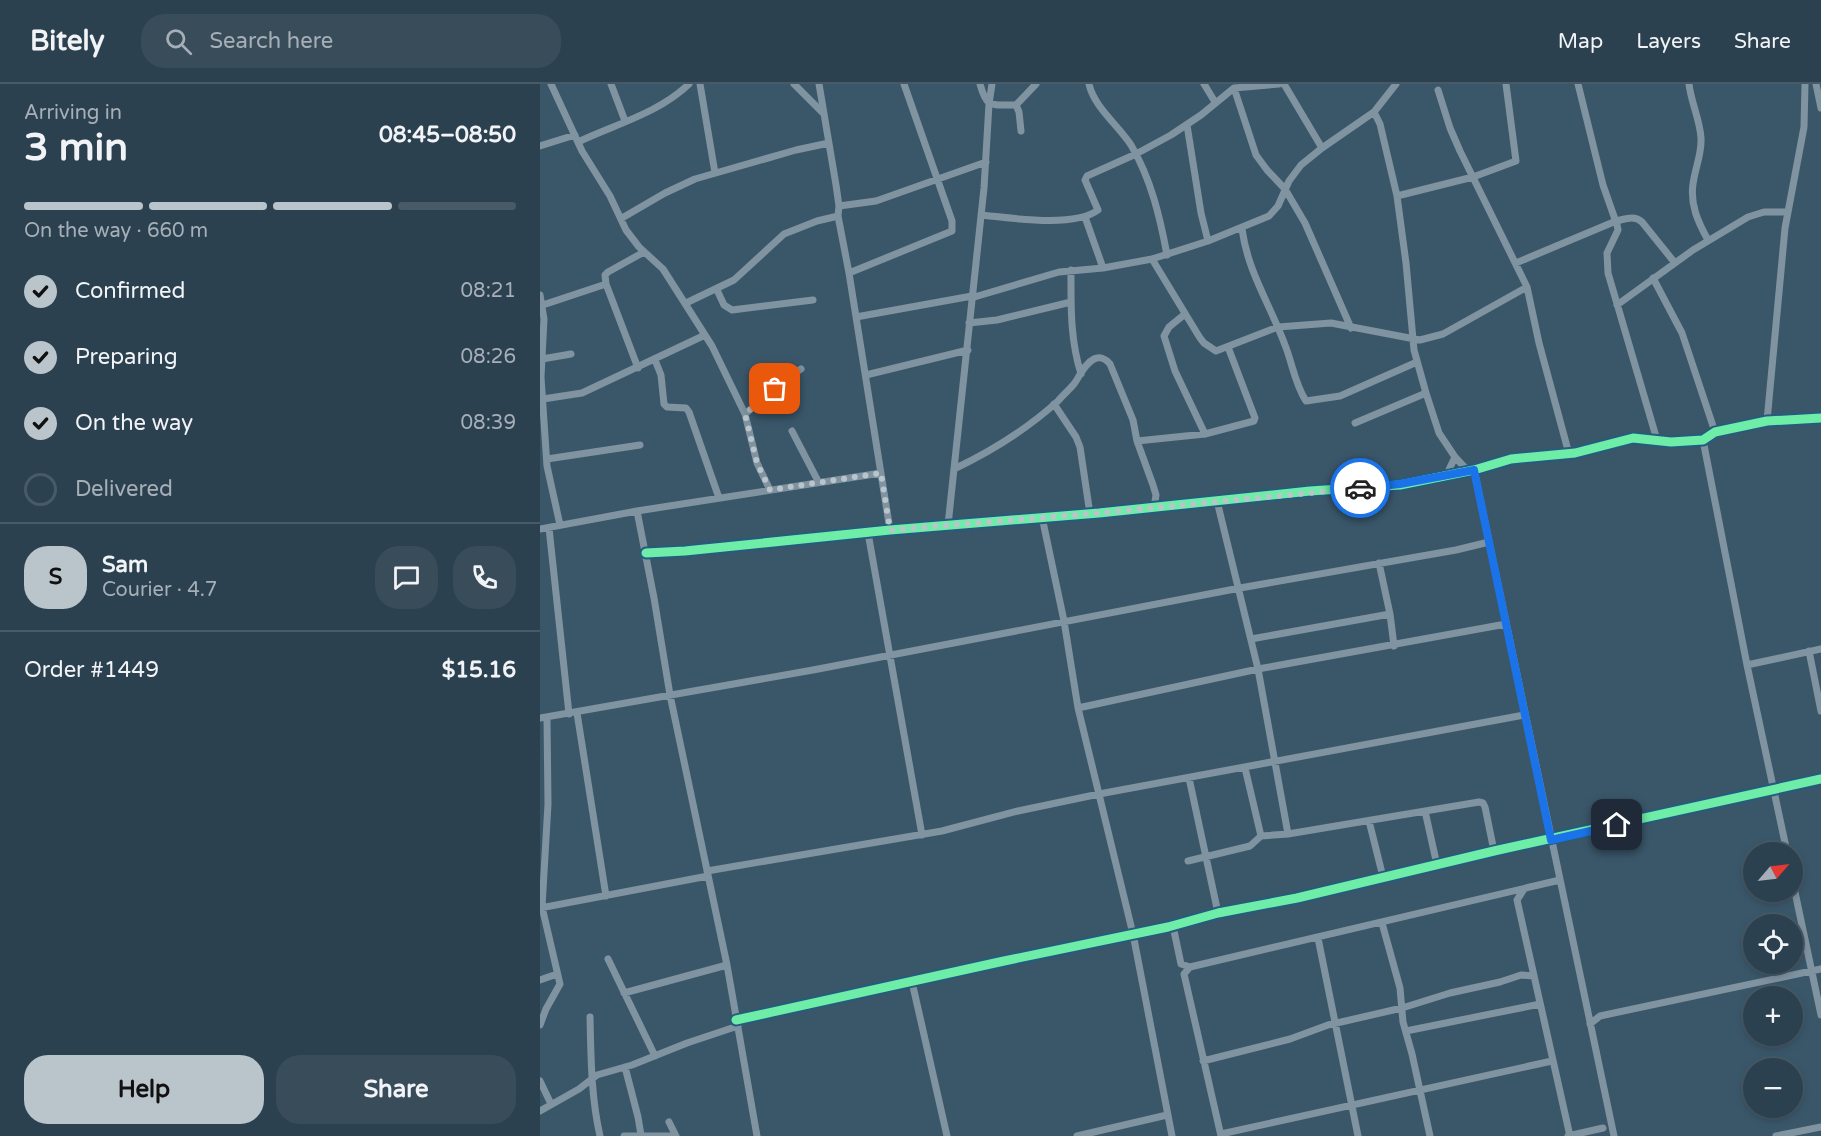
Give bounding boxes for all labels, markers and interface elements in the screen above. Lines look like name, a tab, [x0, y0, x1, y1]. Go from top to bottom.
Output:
search box	[141, 14, 561, 68]
text: Bitely	[30, 24, 105, 58]
icon: search	[162, 25, 195, 58]
text: Search here	[210, 28, 333, 54]
text: Map	[1558, 29, 1603, 54]
text: Layers	[1636, 29, 1701, 54]
text: Share	[1734, 29, 1791, 54]
text: Arriving in	[24, 101, 122, 125]
text: 08:45–08:50	[379, 122, 516, 148]
text: 3 min	[24, 124, 128, 171]
text: On the way · 660 m	[24, 219, 208, 243]
icon: check	[24, 275, 57, 308]
text: Confirmed	[75, 278, 185, 304]
text: 08:21	[461, 279, 516, 303]
icon: check	[24, 341, 57, 374]
text: Preparing	[75, 344, 178, 370]
text: 08:26	[461, 345, 516, 369]
pin	[749, 363, 800, 414]
icon: bag	[758, 372, 791, 405]
icon: check	[24, 407, 57, 440]
text: On the way	[75, 410, 193, 436]
text: 08:39	[461, 411, 516, 435]
courier	[1330, 458, 1390, 518]
icon: car	[1344, 472, 1377, 505]
text: Delivered	[75, 476, 173, 502]
button: chat	[375, 546, 438, 609]
button: phone	[453, 546, 516, 609]
text: Sam	[102, 552, 148, 578]
text: S	[49, 564, 62, 590]
text: Courier · 4.7	[102, 578, 217, 602]
text: Order #1449	[24, 657, 159, 683]
text: $15.16	[442, 657, 516, 683]
pin	[1591, 799, 1642, 850]
icon: home	[1600, 808, 1633, 841]
north arrow	[1743, 842, 1803, 902]
map controls	[1743, 842, 1803, 1118]
button: locate	[1743, 914, 1803, 974]
button: +	[1743, 986, 1803, 1046]
button: Help	[24, 1055, 264, 1124]
button: Share	[276, 1055, 516, 1124]
button: −	[1743, 1058, 1803, 1118]

